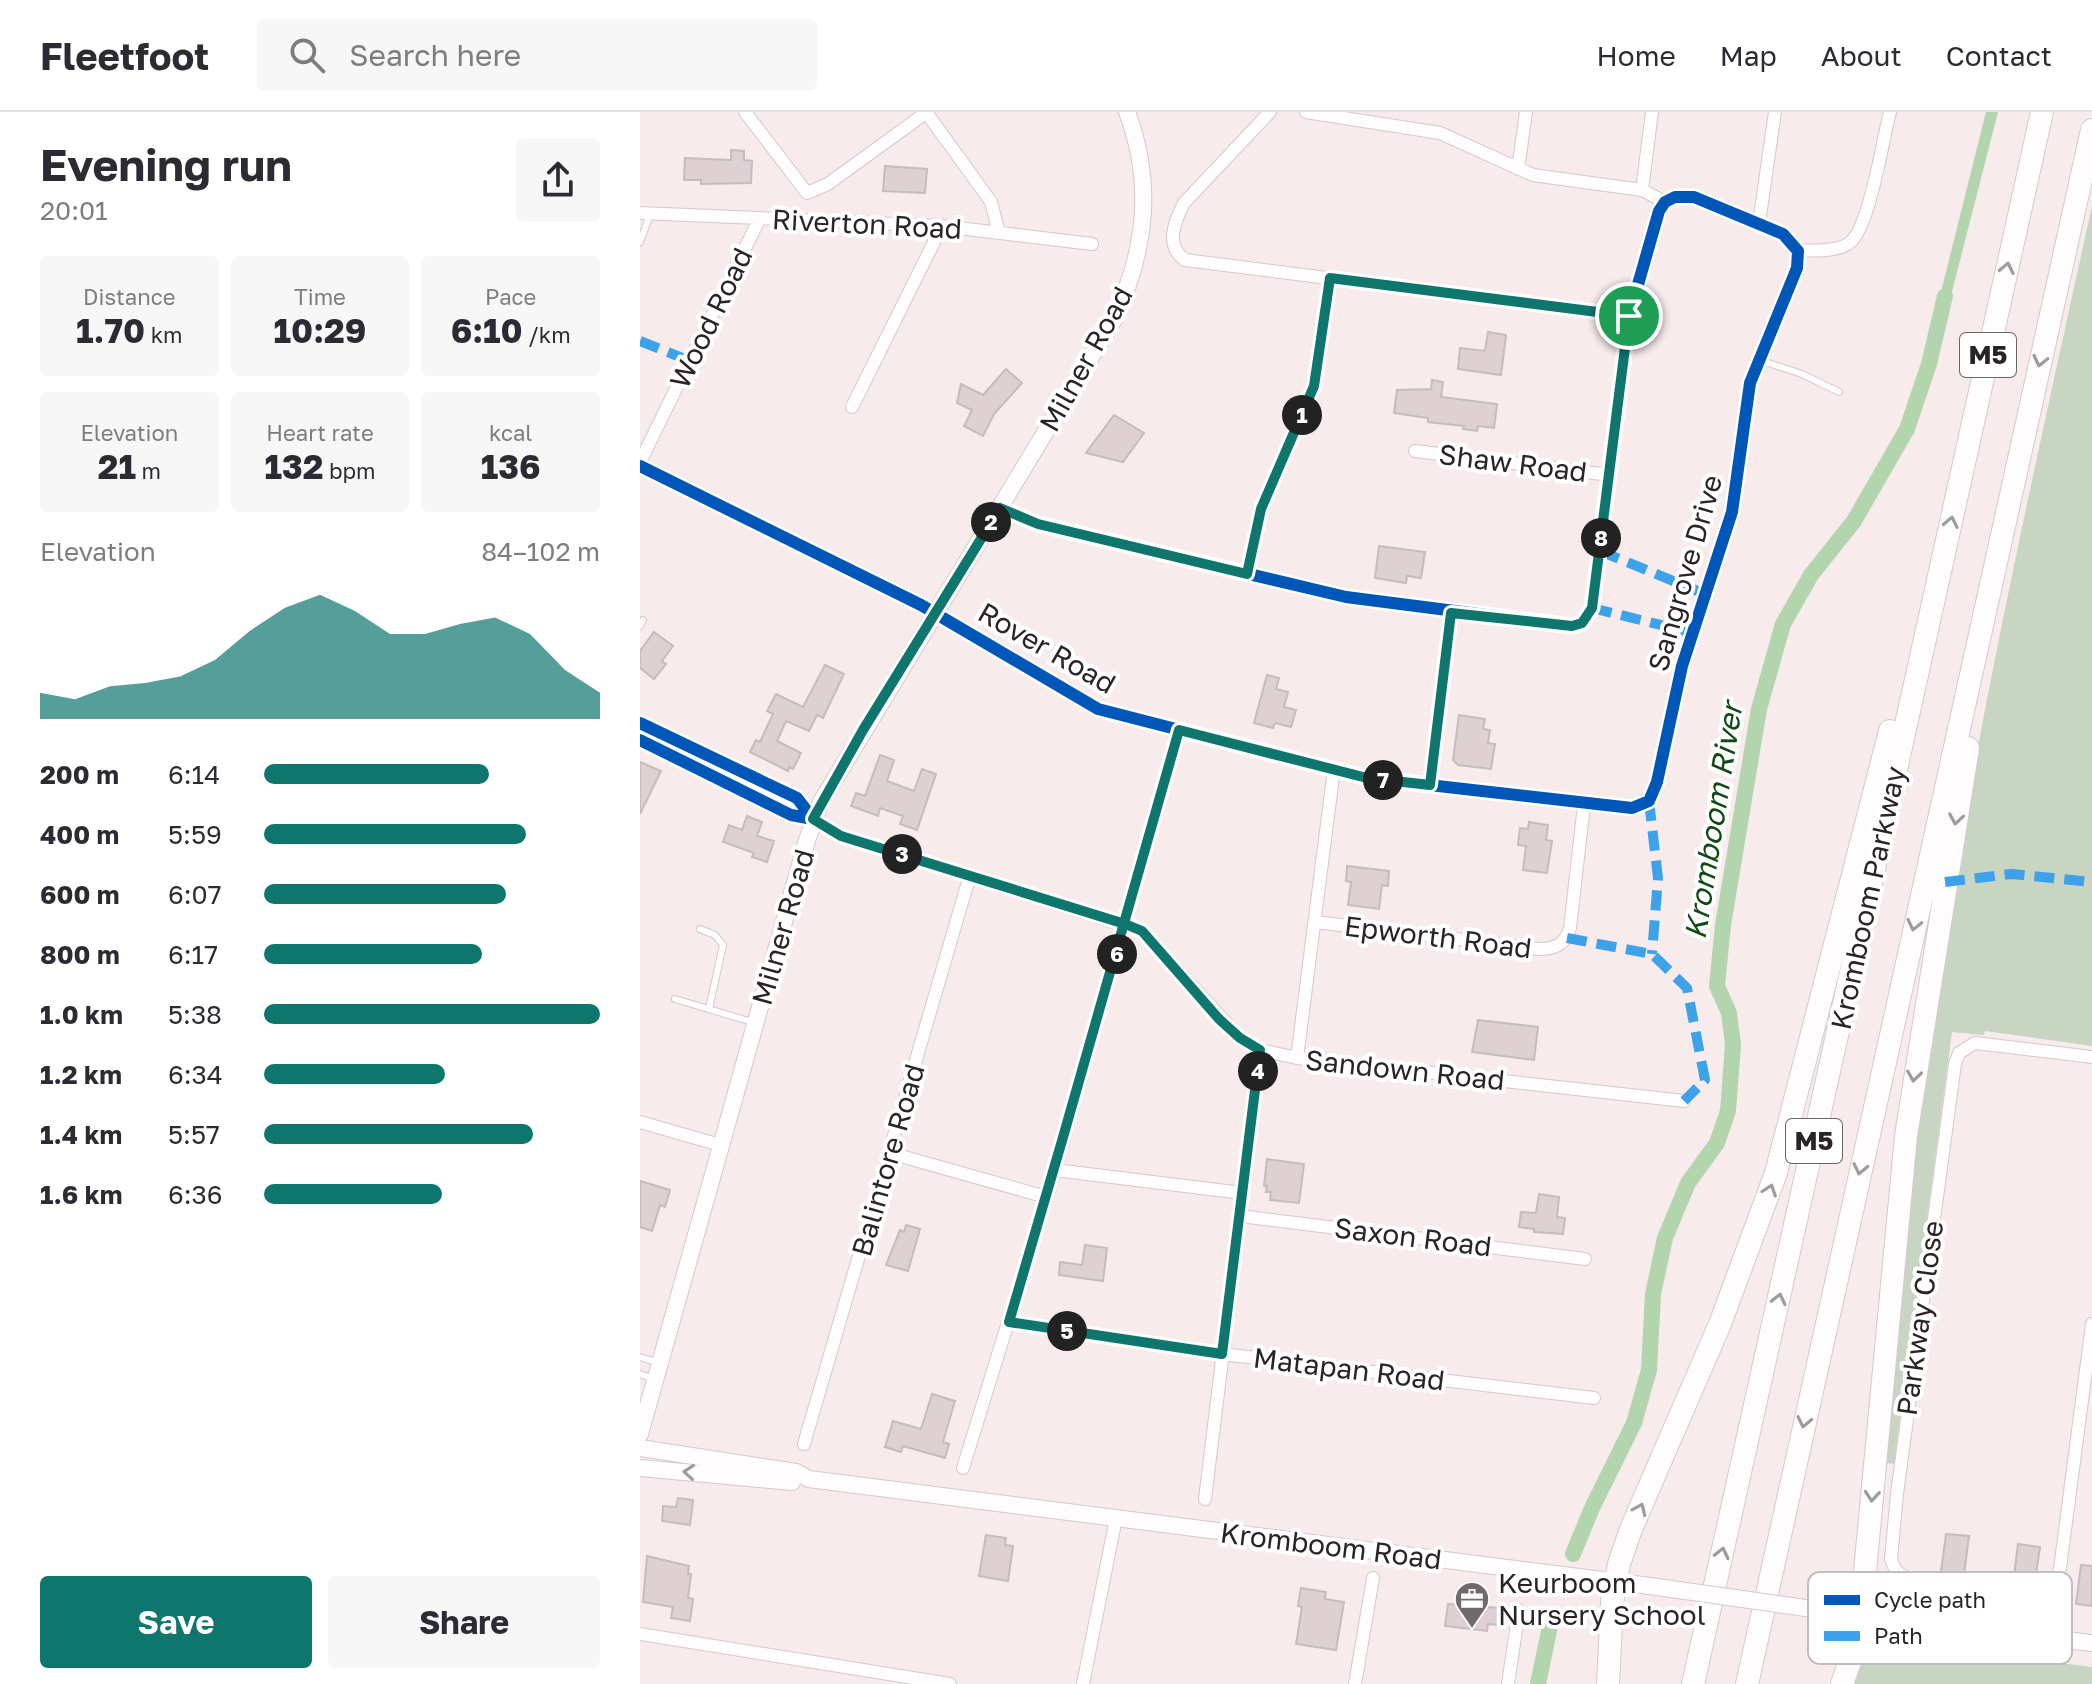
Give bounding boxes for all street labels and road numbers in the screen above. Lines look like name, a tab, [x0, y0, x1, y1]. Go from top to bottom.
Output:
street label: Riverton Road	[771, 202, 963, 245]
street label: Wood Road	[662, 242, 759, 393]
street label: Milner Road	[1032, 281, 1139, 437]
road number: M5	[1960, 333, 2016, 377]
street label: Shaw Road	[1437, 437, 1589, 488]
street label: Sangrove Drive	[1641, 471, 1728, 675]
street label: Rover Road	[973, 595, 1122, 700]
street label: Kromboom Parkway	[1823, 763, 1912, 1032]
street label: Milner Road	[745, 845, 821, 1009]
street label: Epworth Road	[1342, 909, 1534, 964]
street label: Sandown Road	[1304, 1043, 1506, 1096]
street label: Balintore Road	[844, 1060, 931, 1260]
road number: M5	[1786, 1119, 1842, 1163]
street label: Saxon Road	[1333, 1210, 1494, 1263]
street label: Parkway Close	[1889, 1218, 1950, 1418]
street label: Matapan Road	[1252, 1340, 1447, 1397]
street label: Kromboom Road	[1219, 1516, 1444, 1575]

